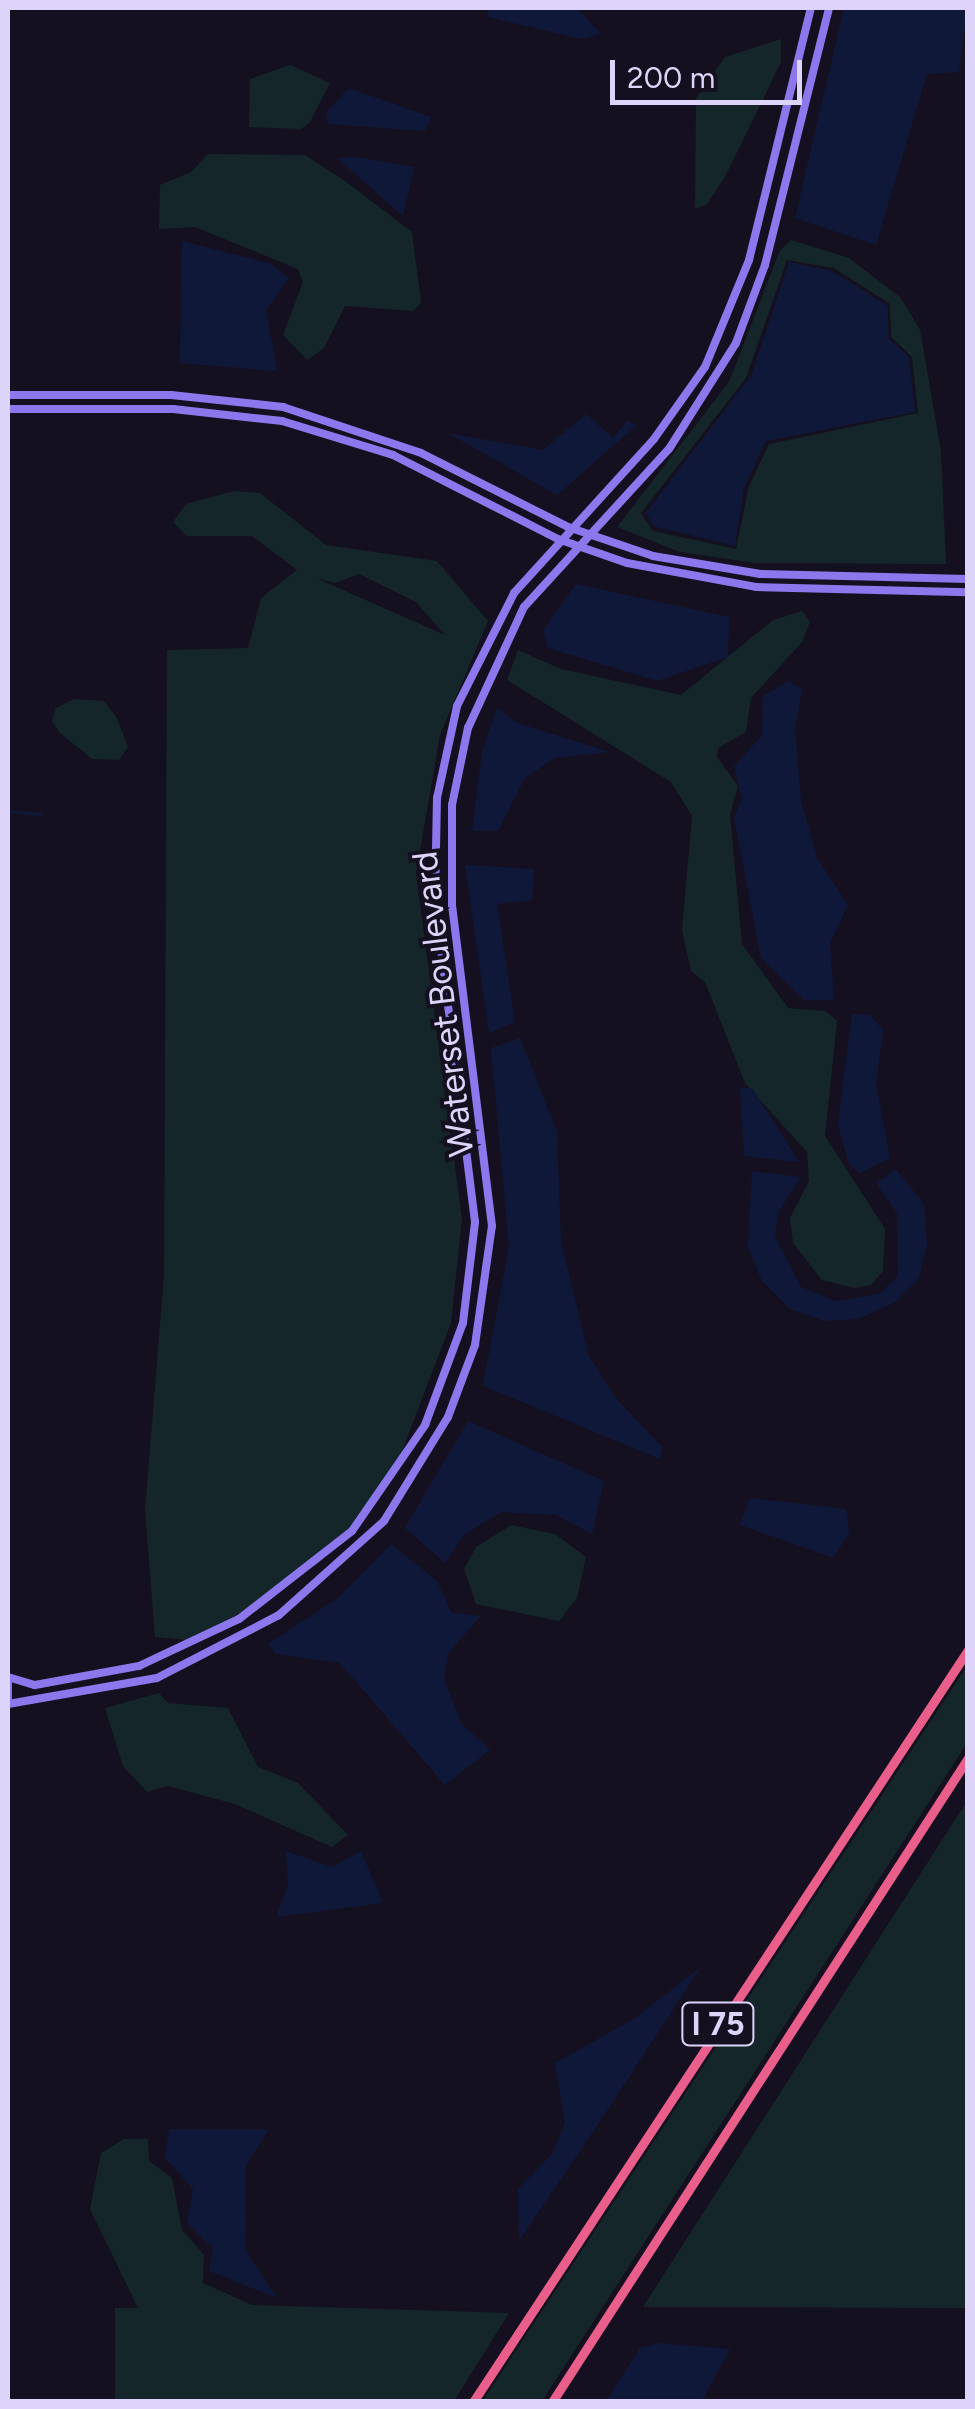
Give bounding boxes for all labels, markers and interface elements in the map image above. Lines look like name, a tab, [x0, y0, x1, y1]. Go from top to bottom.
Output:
scale bar	[615, 40, 808, 102]
text: 200 m	[627, 59, 715, 96]
street label: Waterset Boulevard	[403, 849, 483, 1159]
road number: I 75	[680, 1997, 756, 2051]

